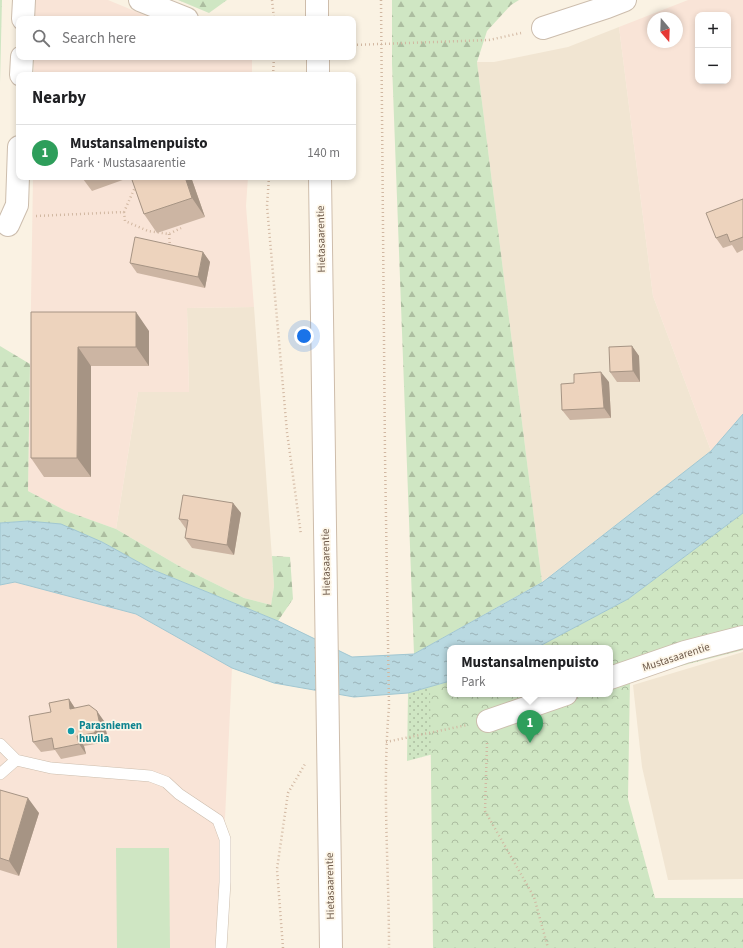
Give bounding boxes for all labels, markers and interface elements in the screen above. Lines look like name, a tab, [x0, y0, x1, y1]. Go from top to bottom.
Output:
north arrow	[647, 12, 683, 48]
map controls	[695, 12, 731, 84]
button: +	[695, 12, 731, 48]
search box	[16, 16, 356, 60]
icon: search	[30, 27, 52, 49]
text: Search here	[62, 28, 136, 49]
button: −	[695, 48, 731, 84]
text: Nearby	[32, 86, 86, 110]
text: Mustansalmenpuisto	[70, 133, 208, 154]
text: 1	[42, 144, 48, 162]
text: 140 m	[307, 144, 340, 162]
text: Park · Mustasaarentie	[70, 154, 186, 172]
street label: Hietasaarentie	[313, 205, 329, 273]
your location	[294, 326, 314, 346]
street label: Hietasaarentie	[318, 528, 334, 596]
street label: Mustasaarentie	[640, 639, 712, 675]
popup	[447, 645, 613, 697]
text: Mustansalmenpuisto	[461, 652, 599, 673]
text: Park	[461, 673, 485, 691]
pin: 1	[517, 710, 543, 743]
place label: Parasniemen huvila	[79, 718, 142, 746]
marker: Parasniemen huvila	[66, 726, 76, 736]
street label: Hietasaarentie	[322, 852, 338, 920]

